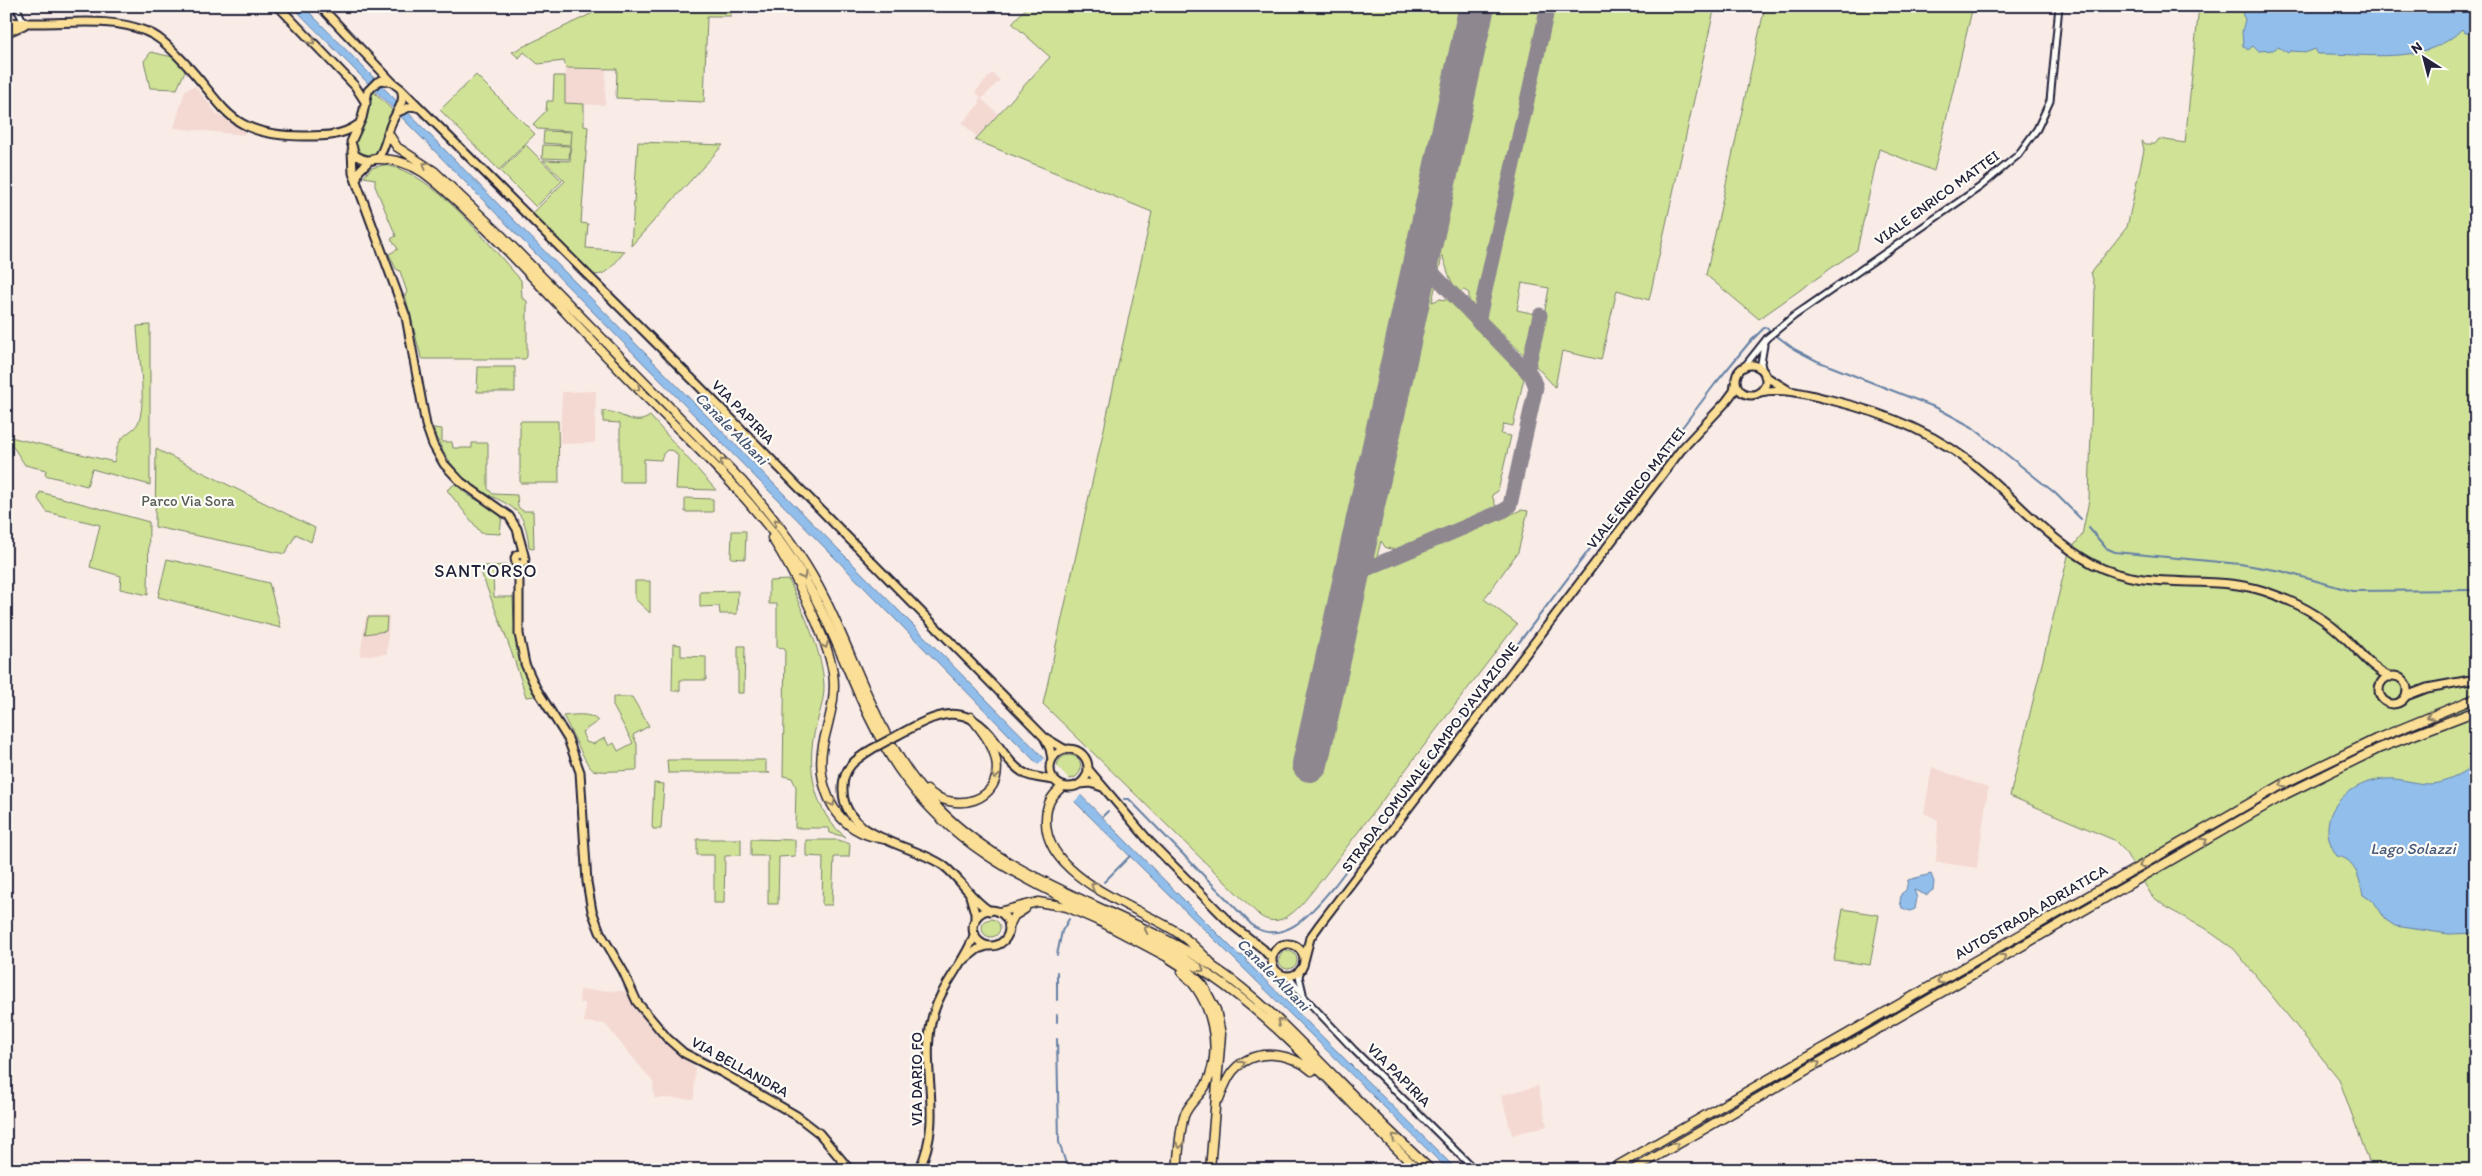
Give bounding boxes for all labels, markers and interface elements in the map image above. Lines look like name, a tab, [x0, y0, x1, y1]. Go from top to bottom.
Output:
north arrow	[2400, 32, 2450, 82]
one-way arrow	[306, 36, 315, 45]
text: N	[2408, 38, 2425, 58]
street label: VIALE ENRICO MATTEI	[1871, 147, 2003, 249]
one-way arrow	[422, 162, 432, 171]
street label: VIA PAPIRIA	[708, 376, 778, 448]
one-way arrow	[632, 382, 641, 391]
water label: Canale Albani	[691, 388, 773, 470]
street label: VIALE ENRICO MATTEI	[1583, 423, 1689, 553]
one-way arrow	[719, 459, 728, 468]
park label: Parco Via Sora	[141, 492, 235, 510]
one-way arrow	[774, 519, 782, 528]
district label: SANT'ORSO	[434, 560, 538, 582]
one-way arrow	[797, 571, 807, 580]
street label: STRADA COMUNALE CAMPO D'AVIAZIONE	[1338, 638, 1522, 876]
one-way arrow	[818, 640, 829, 649]
one-way arrow	[2427, 711, 2435, 721]
one-way arrow	[990, 771, 1001, 780]
one-way arrow	[2279, 778, 2288, 788]
one-way arrow	[825, 797, 835, 806]
one-way arrow	[2199, 837, 2208, 847]
water label: Lago Solazzi	[2370, 839, 2458, 858]
one-way arrow	[2138, 859, 2147, 869]
street label: AUTOSTRADA ADRIATICA	[1951, 861, 2111, 963]
one-way arrow	[1090, 882, 1099, 892]
one-way arrow	[1144, 926, 1153, 936]
water label: Canale Albani	[1233, 934, 1315, 1016]
one-way arrow	[1997, 953, 2006, 963]
one-way arrow	[1195, 963, 1204, 972]
one-way arrow	[1937, 974, 1946, 984]
one-way arrow	[1276, 1019, 1285, 1028]
street label: VIA DARIO FO	[908, 1032, 926, 1126]
street label: VIA BELLANDRA	[688, 1033, 792, 1101]
street label: VIA PAPIRIA	[1363, 1039, 1435, 1111]
one-way arrow	[1236, 1061, 1246, 1070]
one-way arrow	[1811, 1061, 1820, 1071]
one-way arrow	[1392, 1134, 1401, 1143]
one-way arrow	[1175, 1141, 1186, 1149]
one-way arrow	[1670, 1142, 1679, 1152]

